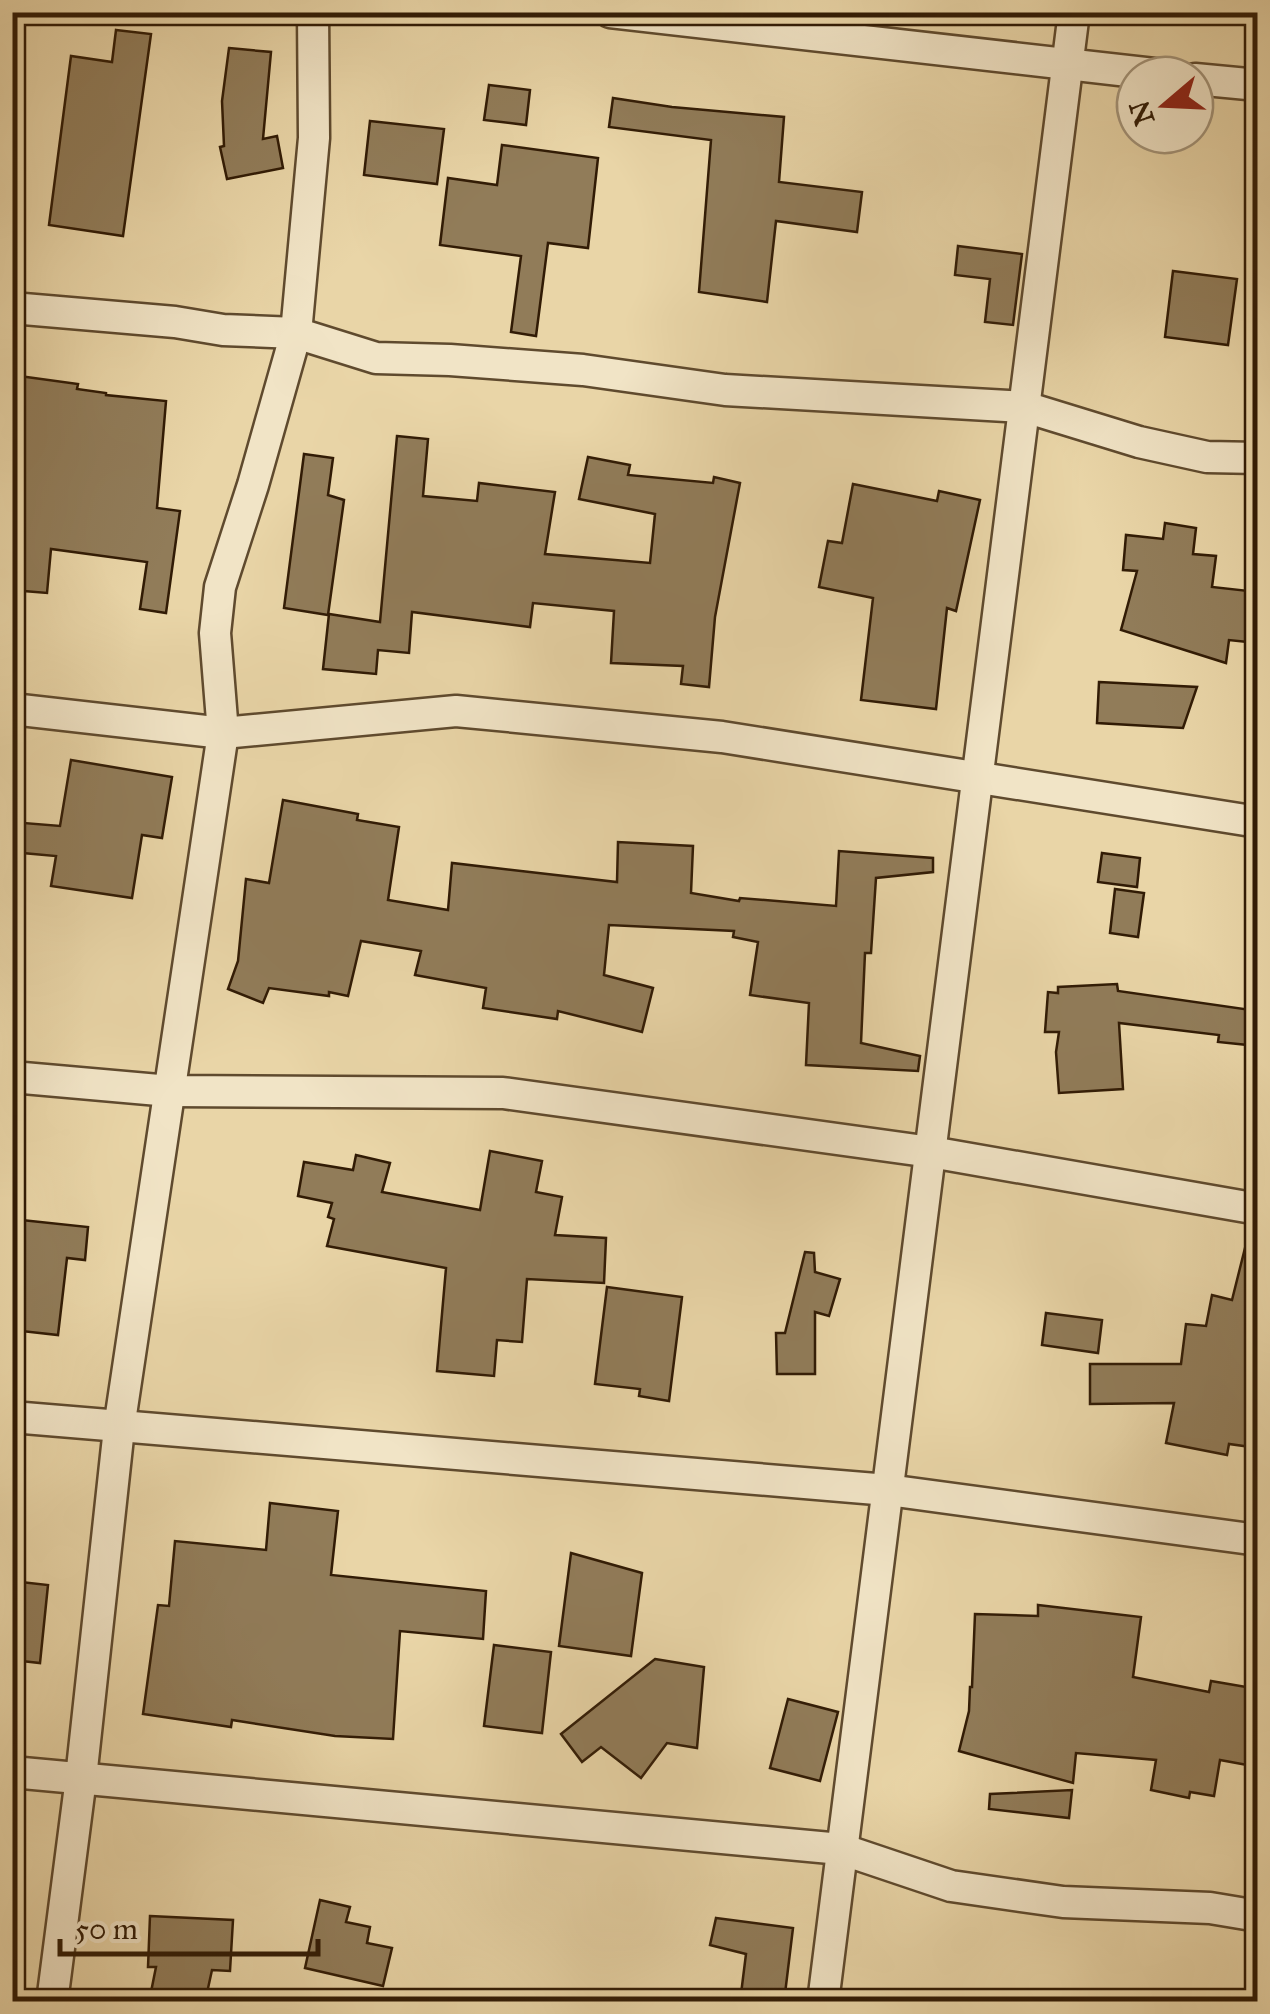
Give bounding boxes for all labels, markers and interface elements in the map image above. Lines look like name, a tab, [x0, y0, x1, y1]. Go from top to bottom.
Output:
north arrow	[1115, 55, 1215, 155]
text: N	[1121, 96, 1162, 130]
scale bar	[60, 1894, 318, 1956]
text: 50 m	[75, 1911, 138, 1947]

